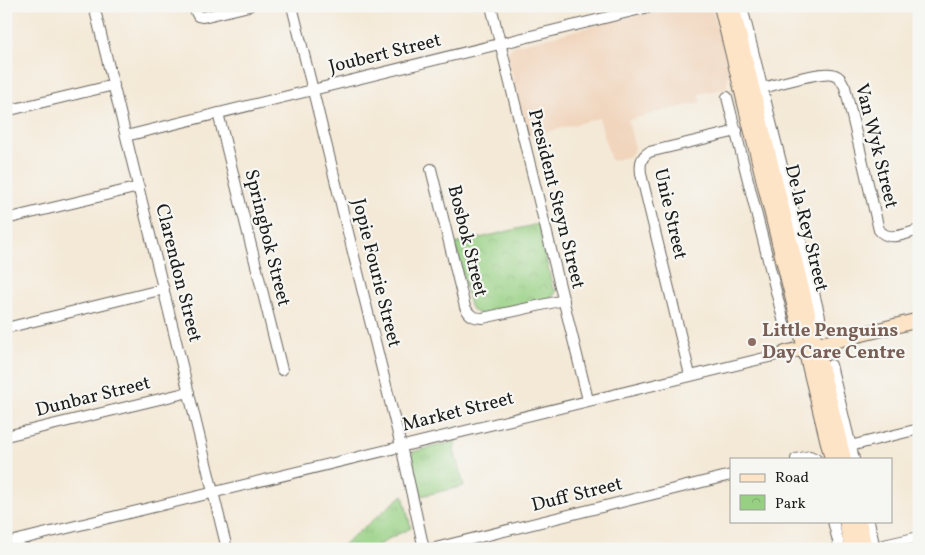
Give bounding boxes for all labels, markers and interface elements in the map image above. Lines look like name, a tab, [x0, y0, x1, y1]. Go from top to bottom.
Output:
street label: Joubert Street	[326, 27, 444, 80]
street label: Van Wyk Street	[848, 81, 904, 212]
street label: President Steyn Street	[521, 106, 591, 292]
street label: De la Rey Street	[778, 162, 834, 295]
street label: Unie Street	[647, 166, 693, 262]
street label: Springbok Street	[237, 167, 297, 310]
street label: Bosbok Street	[441, 182, 494, 300]
street label: Jopie Fourie Street	[345, 196, 407, 350]
street label: Clarendon Street	[148, 201, 208, 345]
place label: Little Penguins Day Care Centre	[762, 318, 906, 366]
marker: Little Penguins Day Care Centre	[746, 336, 758, 348]
street label: Dunbar Street	[33, 370, 153, 424]
street label: Market Street	[399, 385, 517, 438]
legend	[730, 458, 892, 522]
text: Road	[775, 468, 809, 489]
street label: Duff Street	[529, 471, 625, 519]
text: Park	[775, 494, 806, 515]

